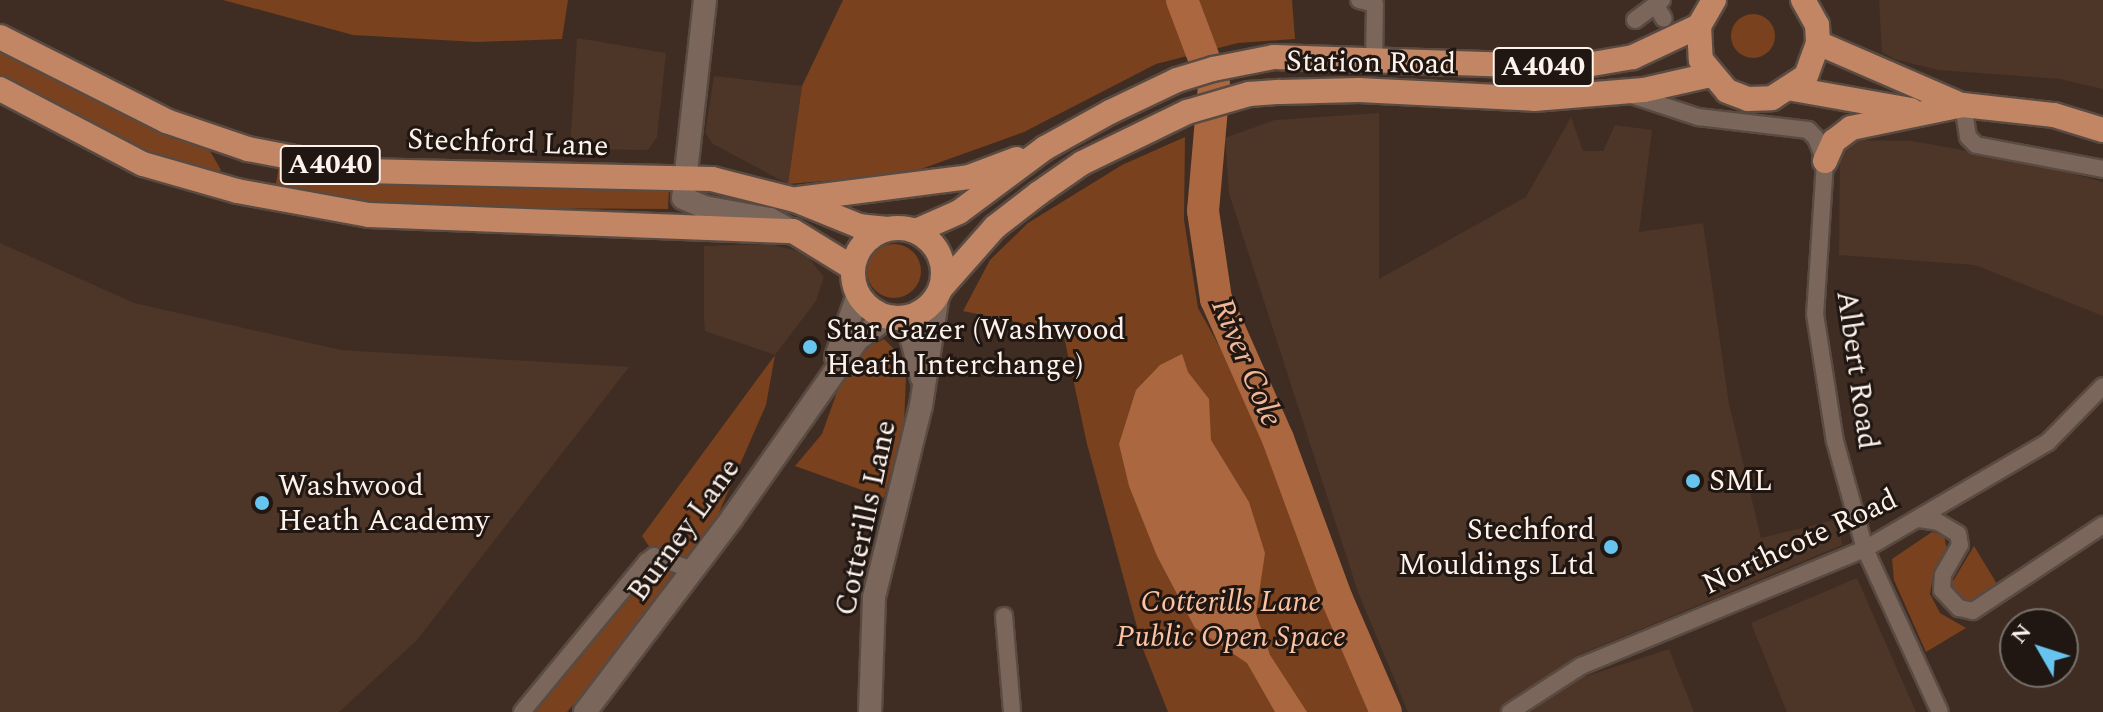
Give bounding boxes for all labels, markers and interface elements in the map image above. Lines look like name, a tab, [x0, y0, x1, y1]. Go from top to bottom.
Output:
road number: A4040	[1491, 43, 1595, 91]
street label: Station Road	[1286, 44, 1456, 82]
street label: Stechford Lane	[407, 121, 609, 165]
road number: A4040	[278, 141, 382, 189]
street label: Albert Road	[1828, 288, 1886, 452]
water label: River Cole	[1202, 293, 1290, 433]
place label: Star Gazer (Washwood Heath Interchange)	[826, 312, 1126, 382]
marker: Star Gazer (Washwood Heath Interchange)	[801, 338, 819, 356]
street label: Cotterills Lane	[828, 417, 904, 619]
street label: Burney Lane	[620, 451, 748, 609]
place label: SML	[1709, 463, 1773, 499]
place label: Washwood Heath Academy	[278, 468, 489, 538]
marker: SML	[1684, 472, 1702, 490]
street label: Northcote Road	[1697, 481, 1903, 603]
marker: Washwood Heath Academy	[253, 494, 271, 512]
place label: Stechford Mouldings Ltd	[1398, 512, 1595, 582]
marker: Stechford Mouldings Ltd	[1602, 538, 1620, 556]
park label: Cotterills Lane Public Open Space	[1116, 584, 1346, 654]
north arrow	[1999, 608, 2079, 688]
text: N	[2003, 616, 2040, 651]

